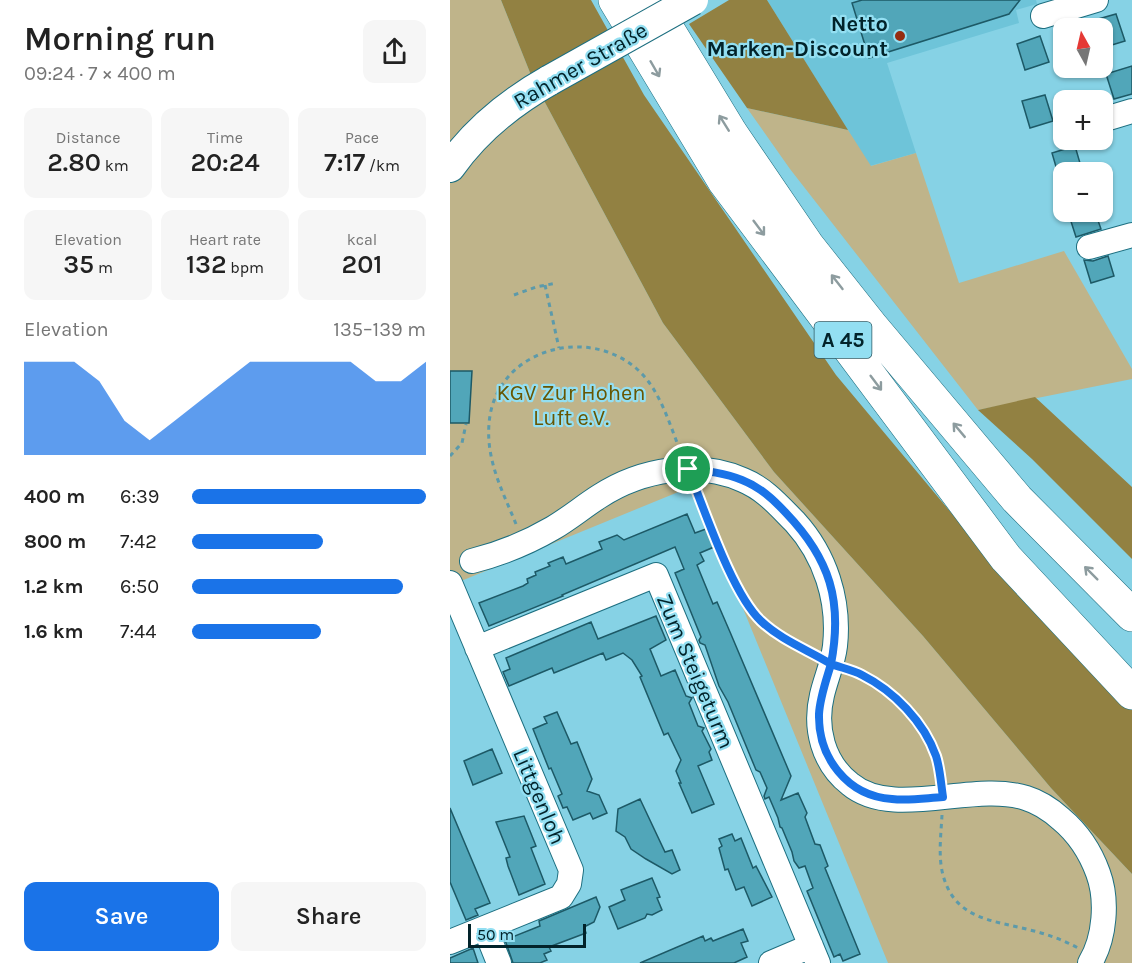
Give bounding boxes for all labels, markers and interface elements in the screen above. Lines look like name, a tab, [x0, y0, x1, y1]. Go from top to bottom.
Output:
place label: Netto Marken-Discount	[706, 11, 888, 62]
street label: Rahmer Straße	[509, 17, 652, 115]
north arrow	[1053, 18, 1113, 78]
map controls	[1053, 18, 1113, 222]
text: Morning run	[24, 20, 216, 58]
button: share	[363, 20, 426, 83]
marker: Netto Marken-Discount	[893, 29, 907, 43]
one-way arrow	[650, 60, 662, 77]
text: 09:24 · 7 × 400 m	[24, 62, 176, 85]
button: +	[1053, 90, 1113, 150]
one-way arrow	[718, 115, 730, 132]
text: Distance	[56, 128, 120, 147]
text: Time	[207, 128, 243, 147]
text: Pace	[345, 128, 379, 147]
text: 2.80	[47, 147, 101, 178]
text: 20:24	[190, 147, 260, 178]
text: 7:17	[324, 147, 365, 178]
text: km	[101, 156, 129, 175]
text: /km	[365, 156, 400, 175]
button: −	[1053, 162, 1113, 222]
one-way arrow	[753, 219, 765, 235]
text: Elevation	[54, 230, 122, 249]
text: Heart rate	[189, 230, 261, 249]
text: kcal	[347, 230, 377, 249]
text: 35	[63, 249, 94, 280]
text: 132	[186, 249, 226, 280]
text: 201	[342, 249, 382, 280]
text: m	[94, 258, 113, 277]
text: bpm	[226, 258, 264, 277]
one-way arrow	[830, 274, 843, 290]
text: Elevation	[24, 318, 109, 341]
text: 135–139 m	[333, 318, 426, 341]
road number: A 45	[814, 322, 872, 358]
one-way arrow	[870, 375, 883, 391]
park label: KGV Zur Hohen Luft e.V.	[496, 380, 646, 431]
one-way arrow	[952, 423, 966, 438]
pin	[662, 443, 713, 494]
icon: arrive	[671, 452, 704, 485]
text: 400 m	[24, 485, 85, 508]
text: 6:39	[120, 485, 159, 508]
text: 800 m	[24, 530, 86, 553]
text: 7:42	[120, 530, 157, 553]
one-way arrow	[1083, 566, 1098, 581]
text: 1.2 km	[24, 575, 83, 598]
text: 6:50	[120, 575, 159, 598]
street label: Zum Steigeturm	[651, 590, 739, 753]
text: 1.6 km	[24, 620, 83, 643]
text: 7:44	[120, 620, 156, 643]
street label: Littgenloh	[507, 744, 571, 848]
button: Save	[24, 882, 219, 951]
button: Share	[231, 882, 426, 951]
scale bar	[468, 921, 586, 948]
text: 50 m	[477, 925, 514, 944]

